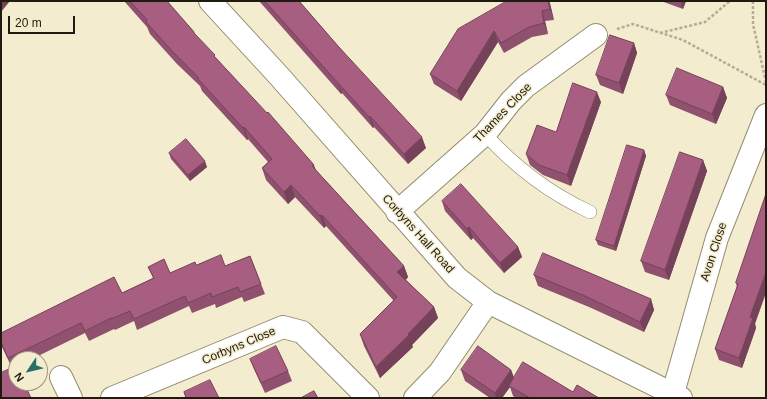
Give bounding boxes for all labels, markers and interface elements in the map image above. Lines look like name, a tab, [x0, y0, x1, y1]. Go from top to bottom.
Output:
scale bar	[10, 8, 77, 34]
text: 20 m	[15, 16, 42, 30]
street label: Thames Close	[471, 80, 535, 146]
street label: Corbyns Hall Road	[379, 192, 457, 276]
street label: Avon Close	[698, 221, 730, 283]
street label: Corbyns Close	[200, 324, 278, 368]
north arrow	[8, 351, 48, 391]
text: N	[12, 371, 26, 384]

